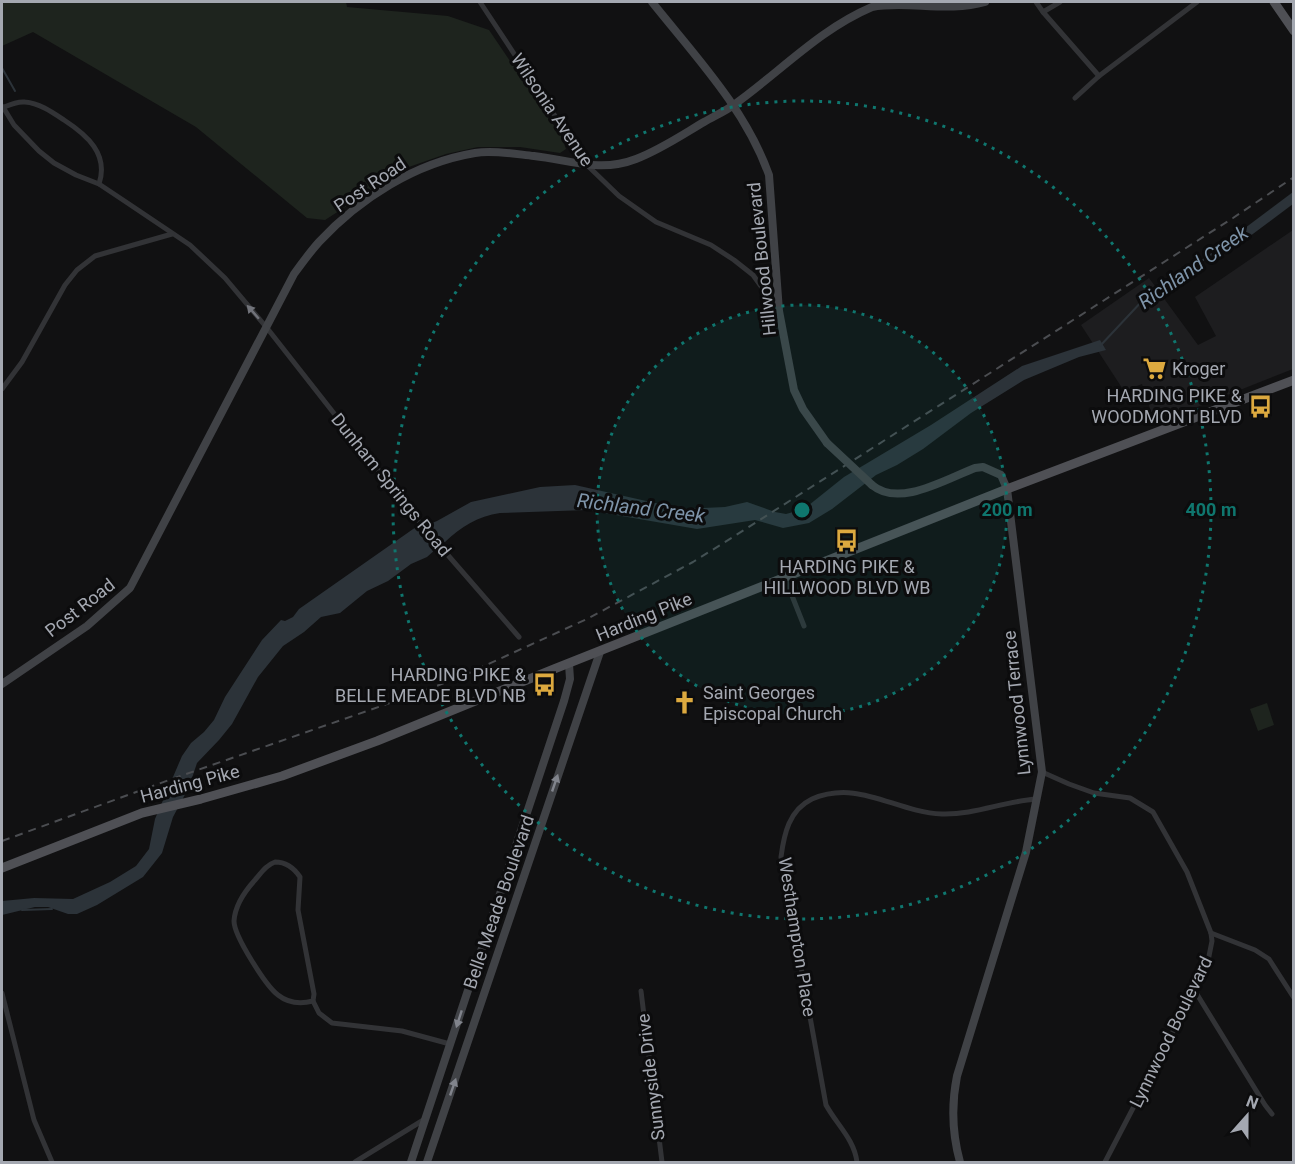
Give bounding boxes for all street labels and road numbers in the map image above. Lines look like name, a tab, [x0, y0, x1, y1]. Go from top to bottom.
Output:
street label: Wilsonia Avenue	[507, 49, 598, 170]
street label: Post Road	[330, 153, 410, 216]
street label: Hillwood Boulevard	[743, 181, 780, 337]
street label: Dunham Springs Road	[327, 409, 456, 560]
street label: Post Road	[41, 574, 119, 641]
street label: Harding Pike	[593, 588, 695, 645]
street label: Lynnwood Terrace	[998, 630, 1035, 776]
street label: Harding Pike	[138, 760, 242, 807]
street label: Belle Meade Boulevard	[459, 812, 538, 991]
street label: Westhampton Place	[775, 856, 820, 1018]
street label: Lynnwood Boulevard	[1125, 953, 1216, 1111]
street label: Sunnyside Drive	[632, 1013, 669, 1142]

